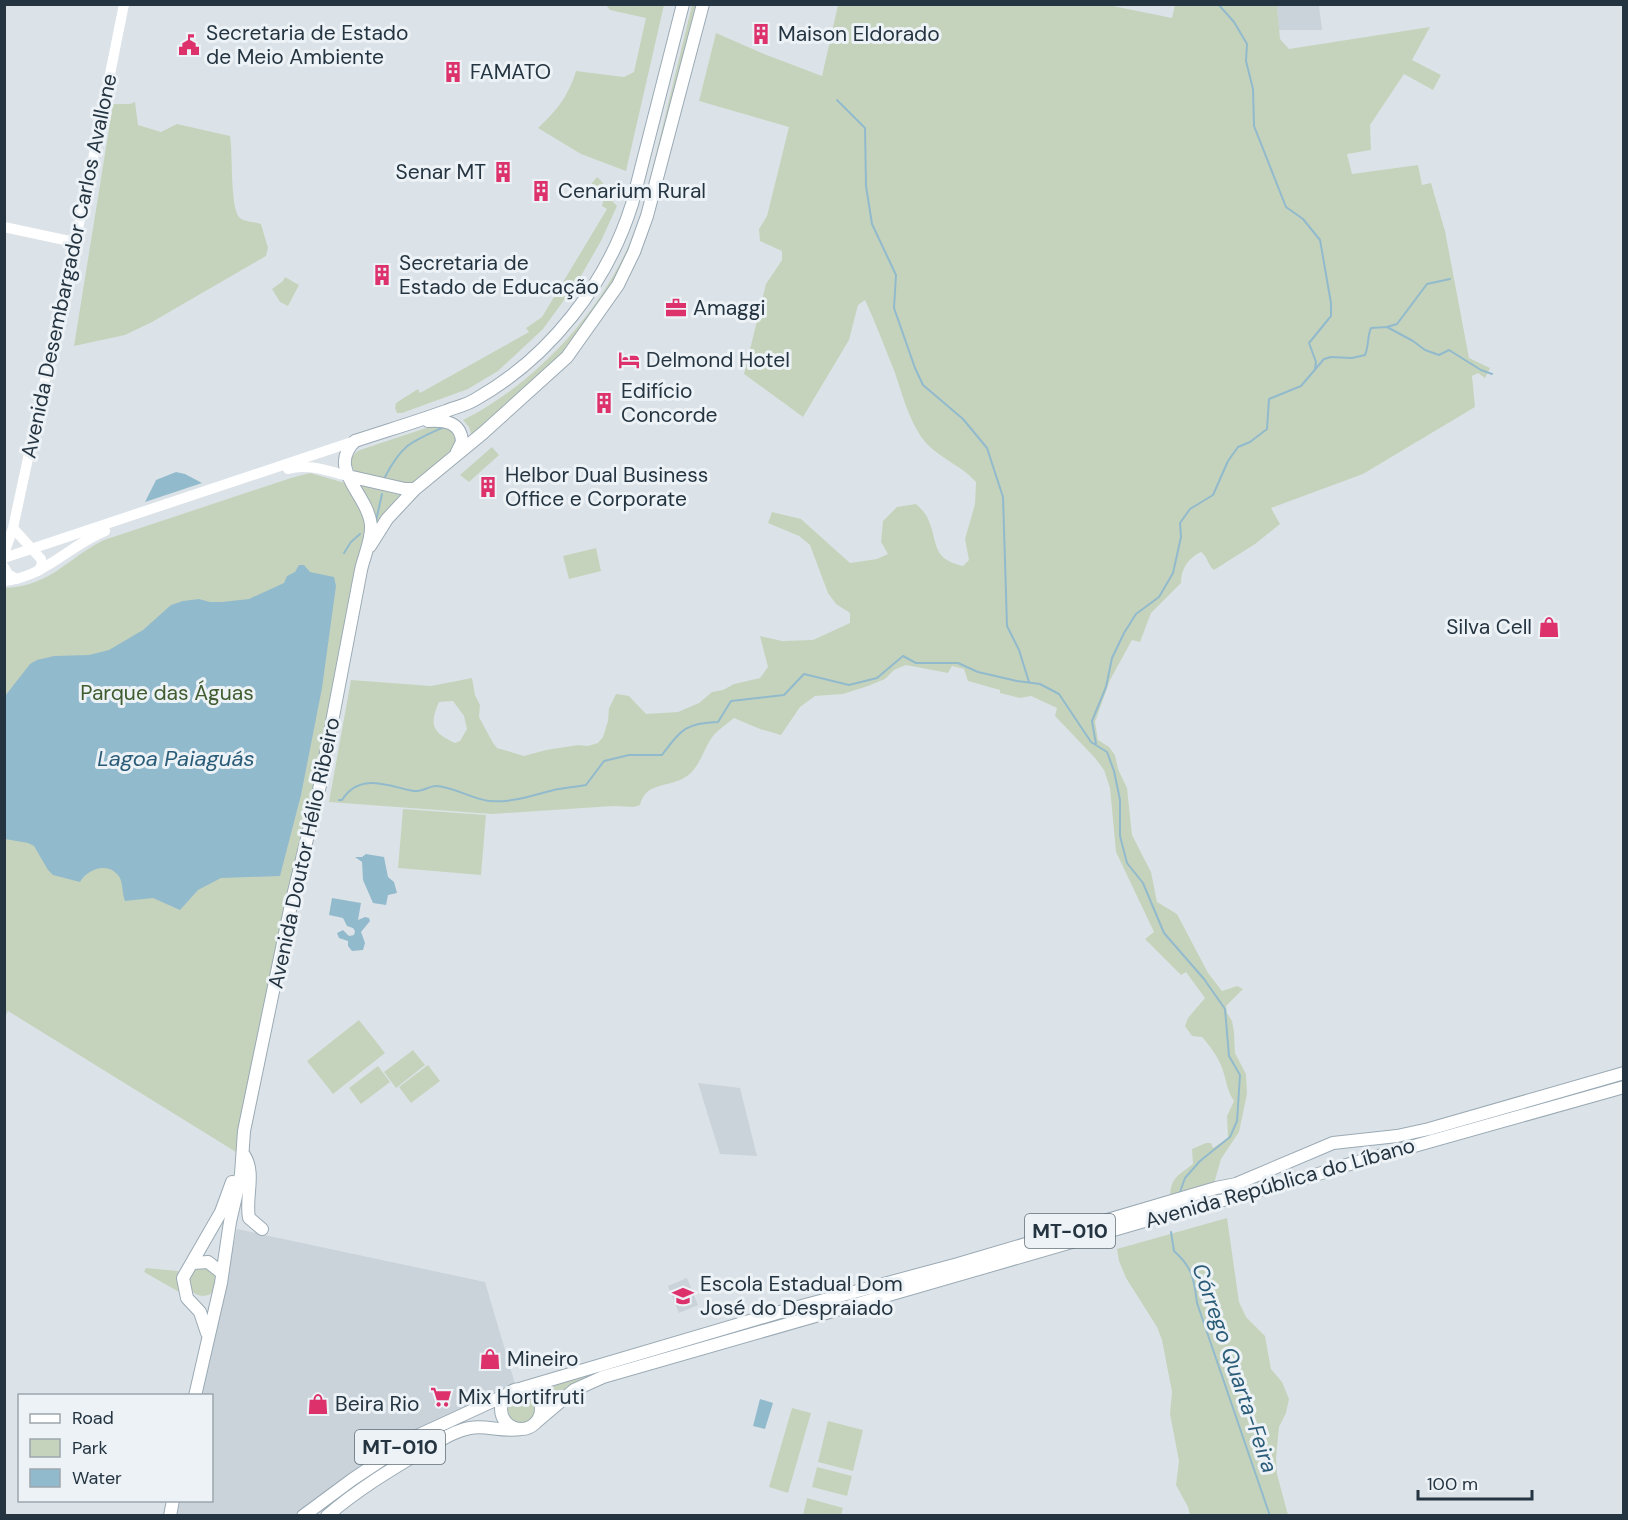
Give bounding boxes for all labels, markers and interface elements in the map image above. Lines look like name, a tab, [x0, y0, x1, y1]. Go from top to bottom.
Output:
place label: Secretaria de Estado de Meio Ambiente	[206, 19, 408, 71]
place label: Maison Eldorado	[778, 20, 940, 48]
building icon: Maison Eldorado	[749, 22, 773, 46]
public building icon: Secretaria de Estado de Meio Ambiente	[177, 33, 201, 57]
place label: FAMATO	[470, 58, 551, 86]
building icon: FAMATO	[441, 60, 465, 84]
street label: Avenida Desembargador Carlos Avallone	[15, 71, 124, 461]
place label: Senar MT	[396, 158, 486, 186]
building icon: Senar MT	[491, 160, 515, 184]
place label: Cenarium Rural	[558, 177, 706, 205]
building icon: Cenarium Rural	[529, 179, 553, 203]
place label: Secretaria de Estado de Educação	[399, 249, 599, 301]
building icon: Secretaria de Estado de Educação	[370, 263, 394, 287]
place label: Amaggi	[693, 294, 766, 322]
office icon: Amaggi	[664, 296, 688, 320]
place label: Delmond Hotel	[646, 346, 790, 374]
hotel icon: Delmond Hotel	[617, 348, 641, 372]
place label: Edifício Concorde	[621, 377, 718, 429]
building icon: Edifício Concorde	[592, 391, 616, 415]
place label: Helbor Dual Business Office e Corporate	[505, 461, 708, 513]
building icon: Helbor Dual Business Office e Corporate	[476, 475, 500, 499]
place label: Silva Cell	[1446, 613, 1532, 641]
shop icon: Silva Cell	[1537, 615, 1561, 639]
park label: Parque das Águas	[80, 679, 254, 707]
street label: Avenida Doutor Hélio Ribeiro	[262, 715, 346, 991]
water label: Lagoa Paiaguás	[97, 744, 255, 773]
street label: Avenida República do Líbano	[1142, 1131, 1418, 1235]
road number: MT-010	[1025, 1214, 1115, 1248]
water label: Córrego Quarta-Feira	[1185, 1259, 1285, 1477]
place label: Escola Estadual Dom José do Despraiado	[700, 1270, 903, 1322]
school or university icon: Escola Estadual Dom José do Despraiado	[671, 1284, 695, 1308]
place label: Mineiro	[507, 1345, 579, 1373]
shop icon: Mineiro	[478, 1347, 502, 1371]
place label: Mix Hortifruti	[458, 1383, 585, 1411]
supermarket icon: Mix Hortifruti	[429, 1385, 453, 1409]
place label: Beira Rio	[335, 1390, 419, 1418]
shop icon: Beira Rio	[306, 1392, 330, 1416]
legend	[18, 1394, 213, 1502]
text: Road	[72, 1406, 114, 1430]
road number: MT-010	[355, 1430, 445, 1464]
text: Park	[72, 1436, 108, 1460]
scale bar	[1418, 1463, 1532, 1501]
text: Water	[72, 1466, 122, 1490]
text: 100 m	[1427, 1472, 1478, 1496]

